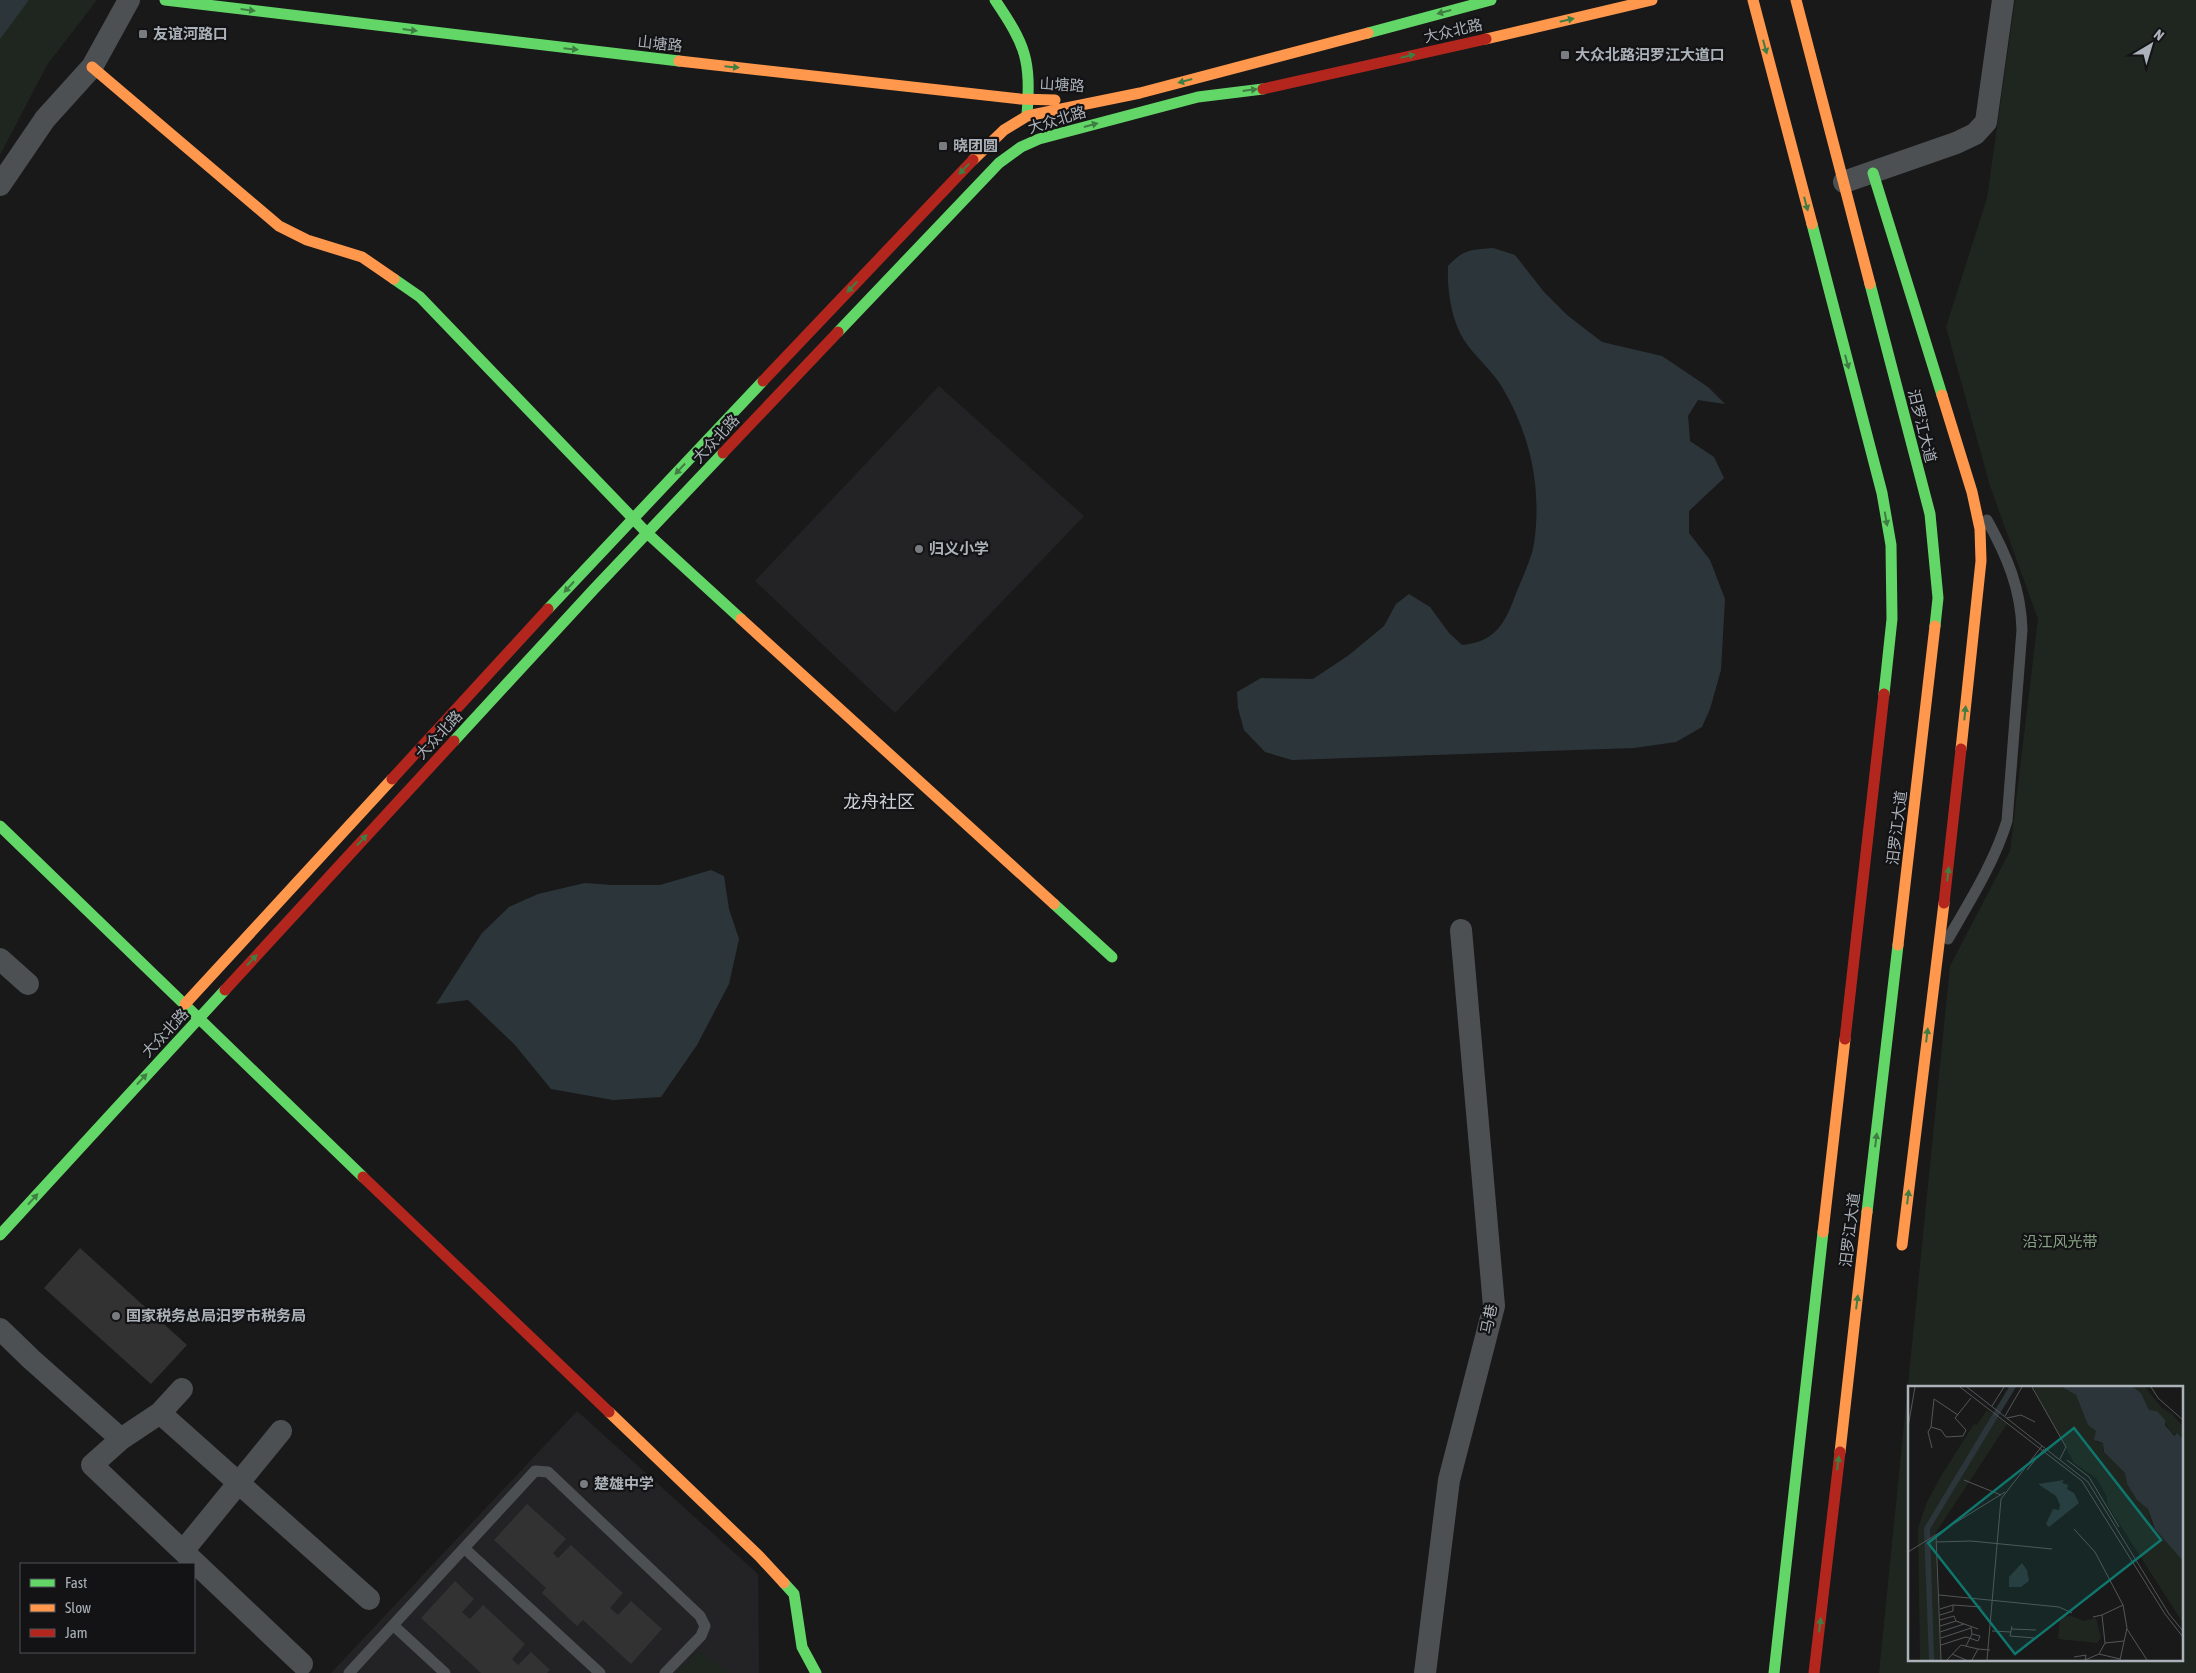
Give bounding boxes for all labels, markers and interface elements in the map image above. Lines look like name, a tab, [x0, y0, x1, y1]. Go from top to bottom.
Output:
one-way arrow	[241, 6, 257, 14]
one-way arrow	[1436, 9, 1451, 17]
street label: 大众北路	[1422, 15, 1484, 46]
one-way arrow	[1559, 16, 1574, 24]
north arrow	[2126, 20, 2176, 70]
place label: 友谊河路口	[153, 25, 228, 42]
one-way arrow	[402, 26, 418, 34]
text: N	[2151, 26, 2167, 44]
marker: 友谊河路口	[137, 28, 149, 40]
street label: 山塘路	[637, 33, 683, 54]
one-way arrow	[1762, 40, 1770, 55]
one-way arrow	[563, 45, 579, 53]
place label: 大众北路汨罗江大道口	[1575, 46, 1725, 63]
marker: 大众北路汨罗江大道口	[1559, 49, 1571, 61]
one-way arrow	[1401, 52, 1416, 60]
one-way arrow	[725, 63, 741, 71]
street label: 山塘路	[1039, 75, 1085, 94]
one-way arrow	[1178, 77, 1193, 85]
one-way arrow	[1242, 86, 1258, 94]
street label: 大众北路	[1026, 103, 1088, 136]
one-way arrow	[1084, 120, 1099, 128]
place label: 晓团圆	[953, 137, 998, 154]
marker: 晓团圆	[937, 140, 949, 152]
one-way arrow	[958, 163, 970, 175]
one-way arrow	[1803, 197, 1811, 212]
one-way arrow	[846, 281, 858, 293]
one-way arrow	[1844, 354, 1852, 369]
street label: 汨罗江大道	[1905, 387, 1940, 464]
street label: 大众北路	[689, 411, 742, 466]
one-way arrow	[674, 463, 686, 475]
one-way arrow	[1883, 512, 1891, 528]
place label: 归义小学	[929, 540, 989, 557]
marker: 归义小学	[913, 543, 925, 555]
one-way arrow	[563, 581, 575, 593]
one-way arrow	[1961, 704, 1969, 720]
street label: 大众北路	[412, 707, 465, 762]
street label: 汨罗江大道	[1883, 790, 1910, 866]
district label: 龙舟社区	[843, 791, 915, 812]
one-way arrow	[357, 834, 368, 847]
one-way arrow	[1944, 866, 1952, 882]
one-way arrow	[246, 954, 258, 966]
street label: 大众北路	[138, 1005, 191, 1060]
one-way arrow	[1923, 1027, 1931, 1043]
one-way arrow	[136, 1074, 148, 1086]
one-way arrow	[1872, 1132, 1880, 1148]
one-way arrow	[1904, 1188, 1912, 1204]
street label: 汨罗江大道	[1836, 1192, 1863, 1268]
one-way arrow	[27, 1194, 39, 1206]
park label: 沿江风光带	[2022, 1233, 2098, 1250]
one-way arrow	[1853, 1293, 1861, 1309]
street label: 马巷	[1477, 1303, 1500, 1335]
place label: 国家税务总局汨罗市税务局	[126, 1307, 306, 1324]
marker: 国家税务总局汨罗市税务局	[110, 1310, 122, 1322]
inset map	[1908, 1386, 2184, 1660]
one-way arrow	[1834, 1455, 1842, 1471]
place label: 楚雄中学	[594, 1475, 654, 1492]
marker: 楚雄中学	[578, 1478, 590, 1490]
legend	[20, 1563, 195, 1653]
text: Fast	[65, 1574, 87, 1591]
text: Slow	[65, 1599, 91, 1616]
one-way arrow	[1816, 1616, 1824, 1632]
text: Jam	[65, 1624, 88, 1641]

